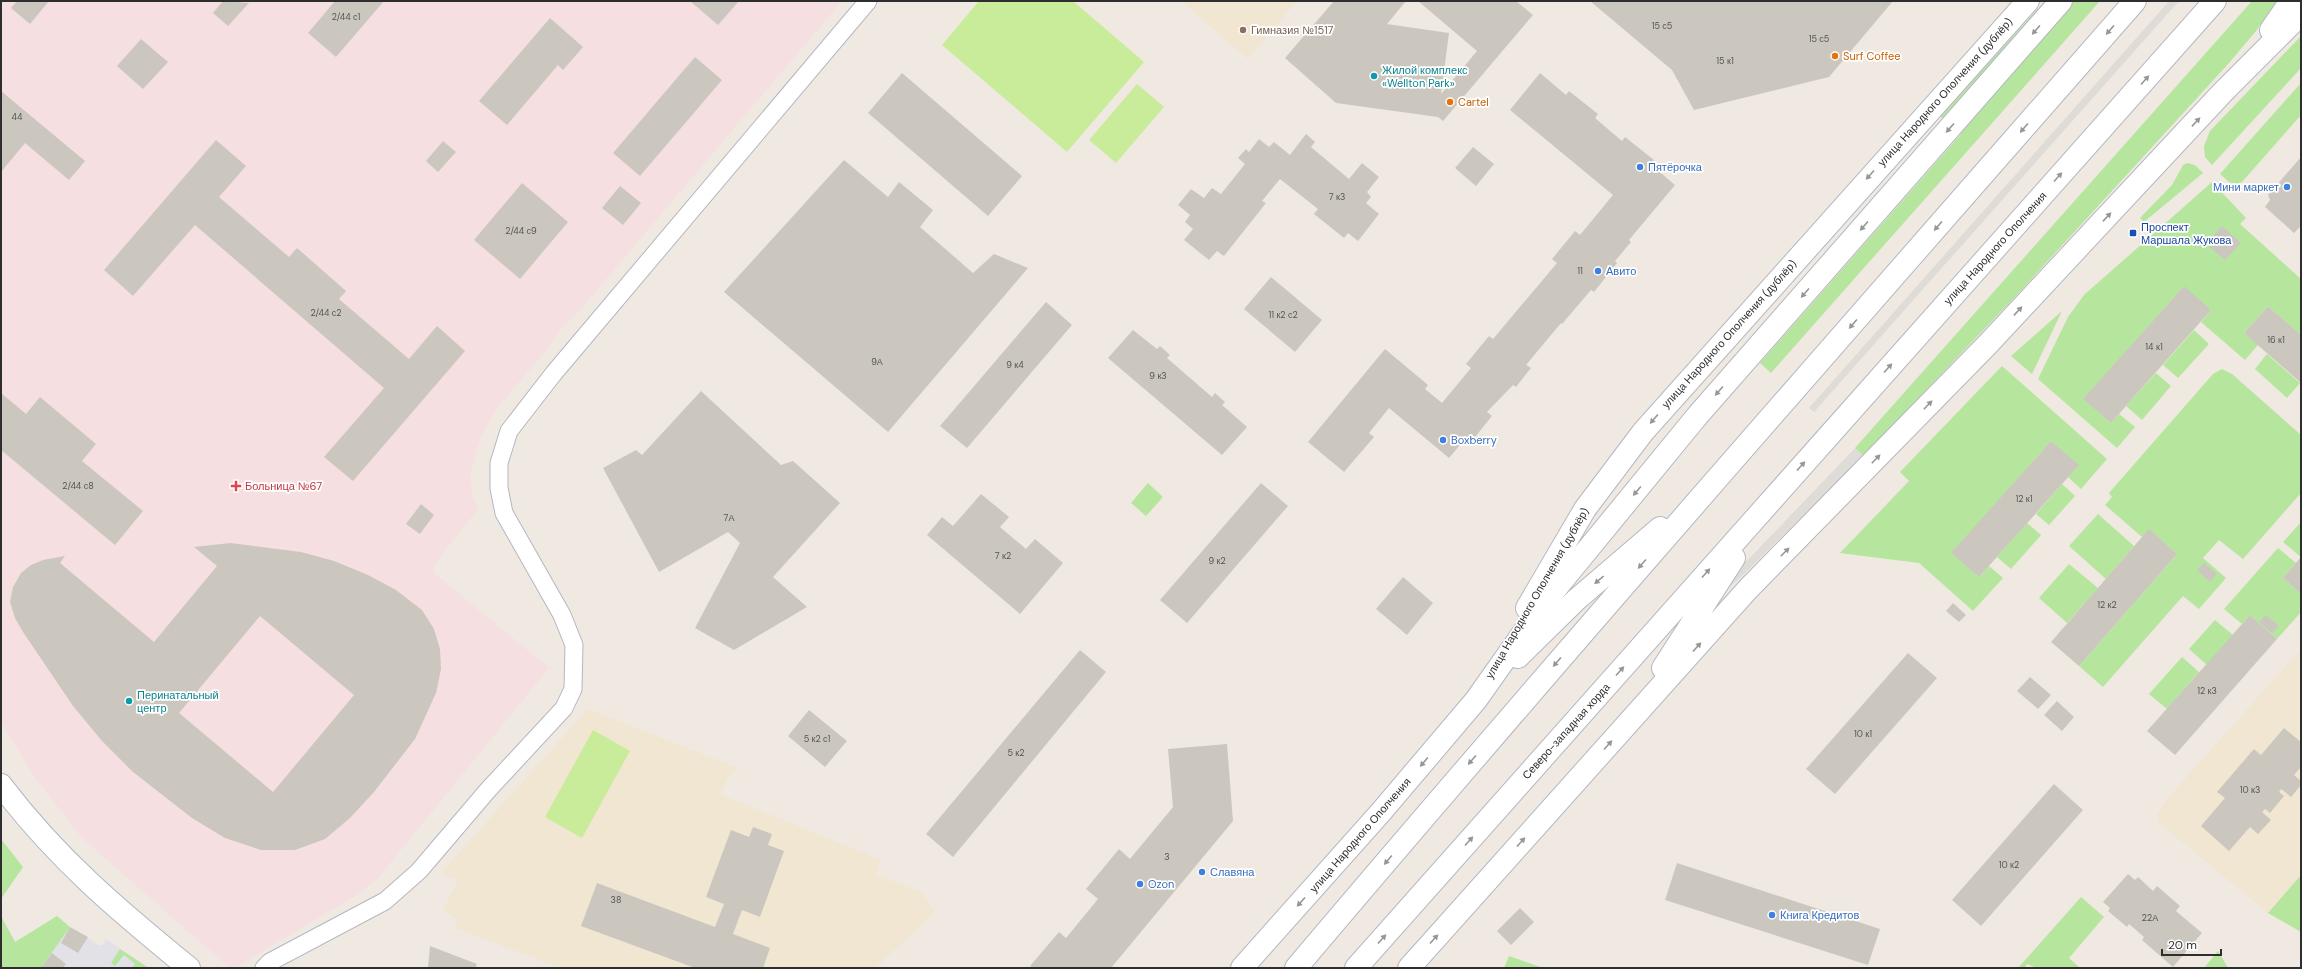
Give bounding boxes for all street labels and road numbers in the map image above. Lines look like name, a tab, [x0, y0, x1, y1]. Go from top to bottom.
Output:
street label: улица Народного Ополчения (дублёр)	[1875, 15, 2015, 169]
street label: улица Народного Ополчения	[1941, 189, 2049, 307]
street label: улица Народного Ополчения (дублёр)	[1659, 257, 1799, 411]
street label: улица Народного Ополчения (дублёр)	[1482, 505, 1592, 681]
street label: Северо-западная хорда	[1519, 679, 1614, 782]
street label: улица Народного Ополчения	[1306, 775, 1414, 895]

